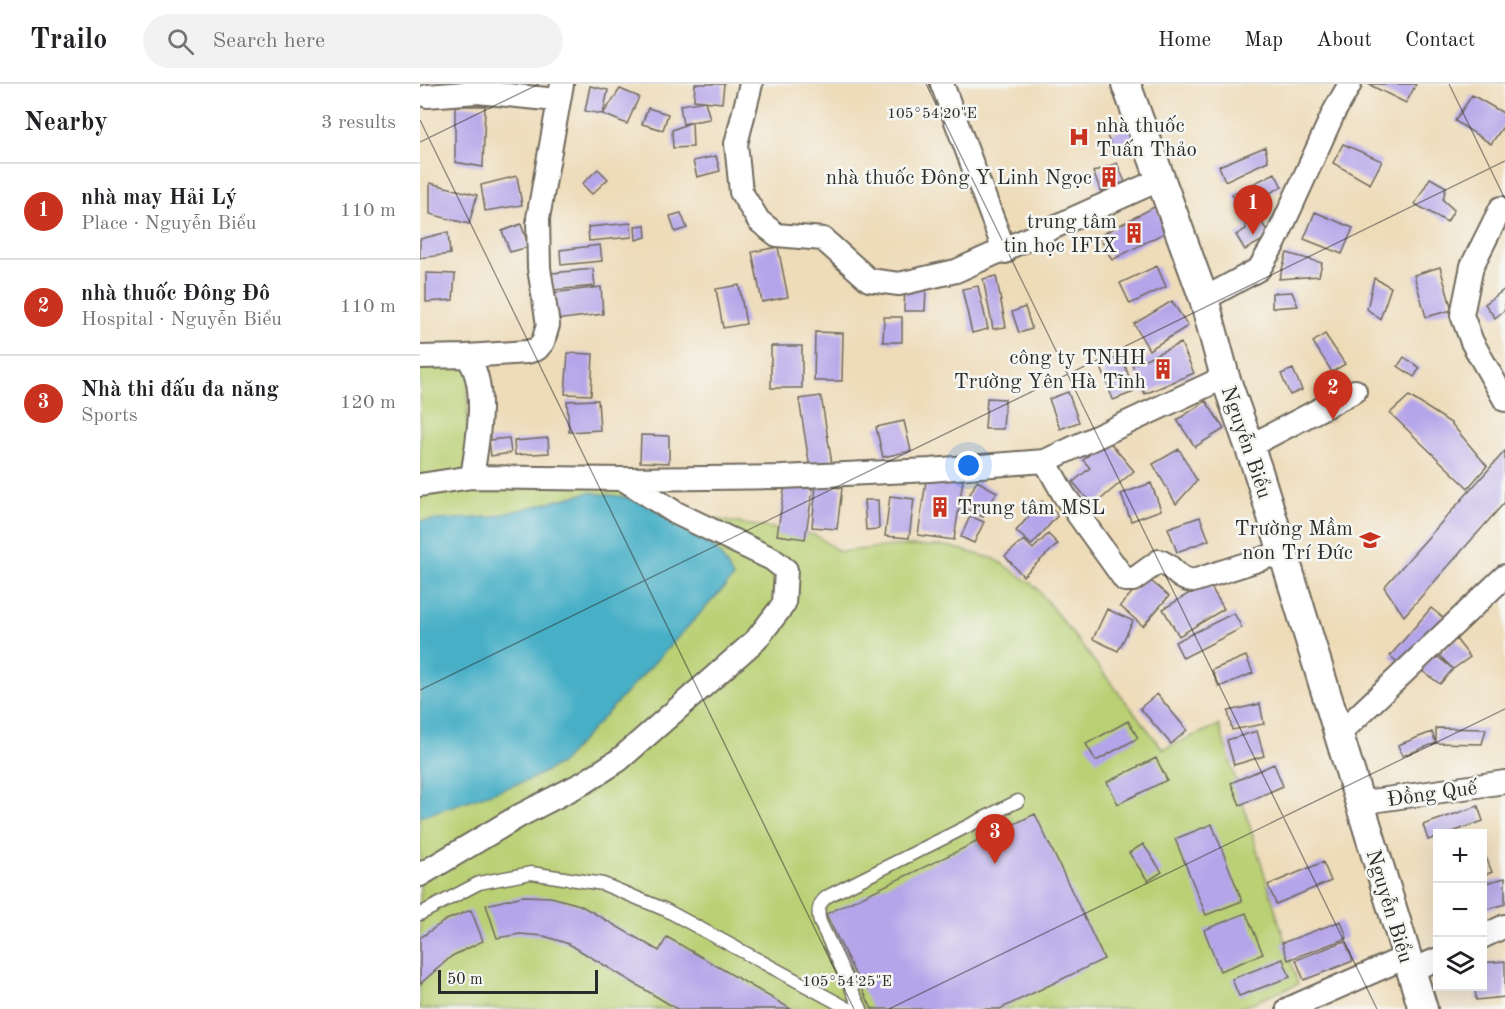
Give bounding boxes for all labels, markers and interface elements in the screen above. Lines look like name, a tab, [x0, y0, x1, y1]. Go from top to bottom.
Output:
search box	[143, 14, 563, 68]
icon: search	[164, 25, 197, 58]
text: Trailo	[30, 27, 107, 55]
text: Search here	[212, 30, 325, 52]
text: Home	[1158, 30, 1211, 51]
text: Map	[1244, 30, 1283, 51]
text: About	[1316, 30, 1372, 51]
text: Contact	[1405, 30, 1475, 51]
text: 105°54'20"E	[887, 107, 977, 122]
text: Nearby	[24, 110, 108, 136]
text: 3 results	[321, 113, 396, 133]
place label: nhà thuốc Tuấn Thảo	[1096, 115, 1197, 161]
hospital icon: nhà thuốc Tuấn Thảo	[1067, 125, 1091, 149]
building icon: nhà thuốc Đông Y Linh Ngọc	[1097, 165, 1121, 189]
place label: nhà thuốc Đông Y Linh Ngọc	[826, 167, 1092, 189]
pin: 1	[1234, 186, 1272, 235]
text: nhà may Hải Lý	[81, 187, 237, 209]
text: 1	[38, 201, 49, 221]
text: 110 m	[340, 201, 396, 221]
place label: trung tâm tin học IFIX	[1003, 212, 1117, 257]
text: Place · Nguyễn Biểu	[81, 214, 256, 234]
building icon: trung tâm tin học IFIX	[1122, 221, 1146, 245]
text: nhà thuốc Đông Đô	[81, 283, 270, 305]
text: 2	[38, 297, 49, 317]
text: 110 m	[340, 297, 396, 317]
text: Hospital · Nguyễn Biểu	[81, 310, 282, 330]
place label: công ty TNHH Trường Yên Hà Tĩnh	[954, 348, 1146, 393]
building icon: công ty TNHH Trường Yên Hà Tĩnh	[1151, 357, 1175, 381]
pin: 2	[1314, 370, 1352, 420]
text: Nhà thi đấu đa năng	[81, 379, 279, 401]
street label: Nguyễn Biểu	[1217, 383, 1277, 501]
text: 3	[38, 393, 49, 413]
text: 120 m	[340, 393, 396, 413]
text: Sports	[81, 406, 138, 426]
your location	[954, 451, 983, 480]
building icon: Trung tâm MSL	[928, 495, 952, 519]
place label: Trung tâm MSL	[957, 498, 1105, 519]
place label: Trường Mầm non Trí Đức	[1235, 517, 1353, 564]
school or university icon: Trường Mầm non Trí Đức	[1358, 528, 1382, 552]
street label: Đồng Quế	[1386, 776, 1480, 811]
pin: 3	[976, 814, 1014, 864]
map controls	[1433, 829, 1487, 991]
button: +	[1433, 829, 1487, 883]
street label: Nguyễn Biểu	[1361, 847, 1418, 966]
button: −	[1433, 883, 1487, 937]
button: layers	[1433, 937, 1487, 991]
scale bar	[438, 967, 598, 994]
text: 50 m	[447, 972, 483, 988]
text: 105°54'25"E	[802, 975, 892, 990]

